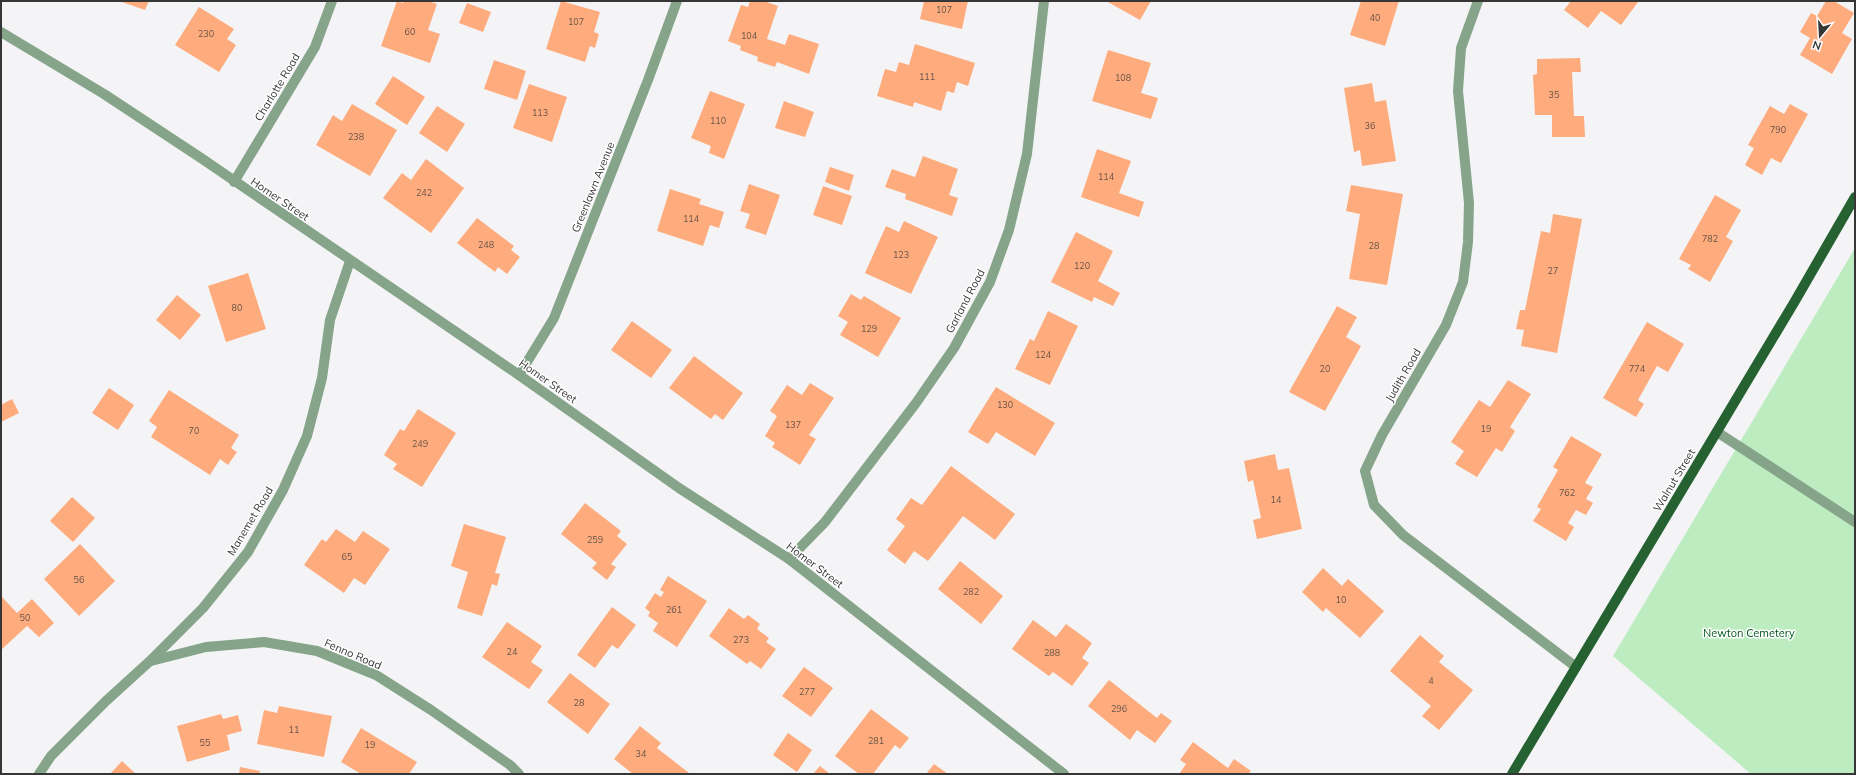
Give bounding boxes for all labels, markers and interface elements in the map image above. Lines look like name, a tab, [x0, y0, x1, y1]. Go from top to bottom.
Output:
house number: 107	[936, 4, 952, 15]
house number: 40	[1370, 12, 1380, 23]
house number: 107	[568, 16, 584, 27]
north arrow	[1800, 16, 1840, 56]
house number: 60	[405, 26, 415, 37]
house number: 230	[198, 28, 214, 39]
house number: 104	[741, 30, 758, 41]
text: N	[1811, 38, 1823, 53]
street label: Charlotte Road	[251, 51, 303, 123]
house number: 111	[919, 71, 935, 82]
house number: 108	[1115, 72, 1131, 83]
house number: 35	[1549, 89, 1560, 100]
house number: 113	[532, 107, 548, 118]
house number: 110	[710, 115, 726, 126]
house number: 36	[1365, 120, 1375, 131]
house number: 790	[1770, 124, 1786, 135]
house number: 238	[348, 131, 364, 142]
street label: Greenlawn Avenue	[568, 140, 618, 234]
house number: 114	[1098, 171, 1115, 182]
street label: Homer Street	[248, 174, 312, 224]
house number: 242	[416, 187, 432, 198]
house number: 114	[683, 213, 700, 224]
house number: 782	[1702, 233, 1718, 244]
house number: 248	[478, 239, 494, 250]
house number: 28	[1369, 240, 1379, 251]
house number: 123	[893, 249, 909, 260]
house number: 120	[1074, 260, 1090, 271]
house number: 27	[1548, 265, 1558, 276]
street label: Garland Road	[942, 266, 988, 336]
house number: 80	[232, 302, 242, 313]
house number: 129	[861, 323, 877, 334]
street label: Judith Road	[1382, 346, 1424, 404]
house number: 124	[1035, 349, 1052, 360]
street label: Homer Street	[516, 356, 580, 406]
house number: 20	[1320, 363, 1330, 374]
house number: 774	[1629, 363, 1646, 374]
house number: 130	[997, 399, 1013, 410]
house number: 137	[785, 419, 801, 430]
house number: 19	[1481, 423, 1491, 434]
house number: 70	[189, 425, 199, 436]
house number: 249	[412, 438, 428, 449]
street label: Walnut Street	[1650, 446, 1698, 514]
street label: Manemet Road	[224, 484, 276, 558]
house number: 762	[1559, 487, 1575, 498]
house number: 14	[1271, 494, 1282, 505]
house number: 259	[587, 534, 603, 545]
street label: Homer Street	[784, 539, 846, 591]
house number: 65	[342, 551, 353, 562]
house number: 56	[74, 574, 84, 585]
house number: 282	[963, 586, 979, 597]
house number: 10	[1336, 594, 1346, 605]
house number: 261	[666, 604, 682, 615]
house number: 50	[20, 612, 30, 623]
park label: Newton Cemetery	[1703, 626, 1795, 640]
house number: 273	[733, 634, 749, 645]
street label: Fenno Road	[322, 636, 384, 672]
house number: 24	[507, 646, 518, 657]
house number: 288	[1044, 647, 1060, 658]
house number: 4	[1428, 675, 1434, 686]
house number: 277	[799, 686, 815, 697]
house number: 28	[574, 697, 584, 708]
house number: 296	[1111, 703, 1127, 714]
house number: 11	[289, 724, 299, 735]
house number: 281	[868, 735, 884, 746]
house number: 55	[200, 737, 211, 748]
house number: 19	[365, 739, 375, 750]
house number: 34	[636, 748, 647, 759]

